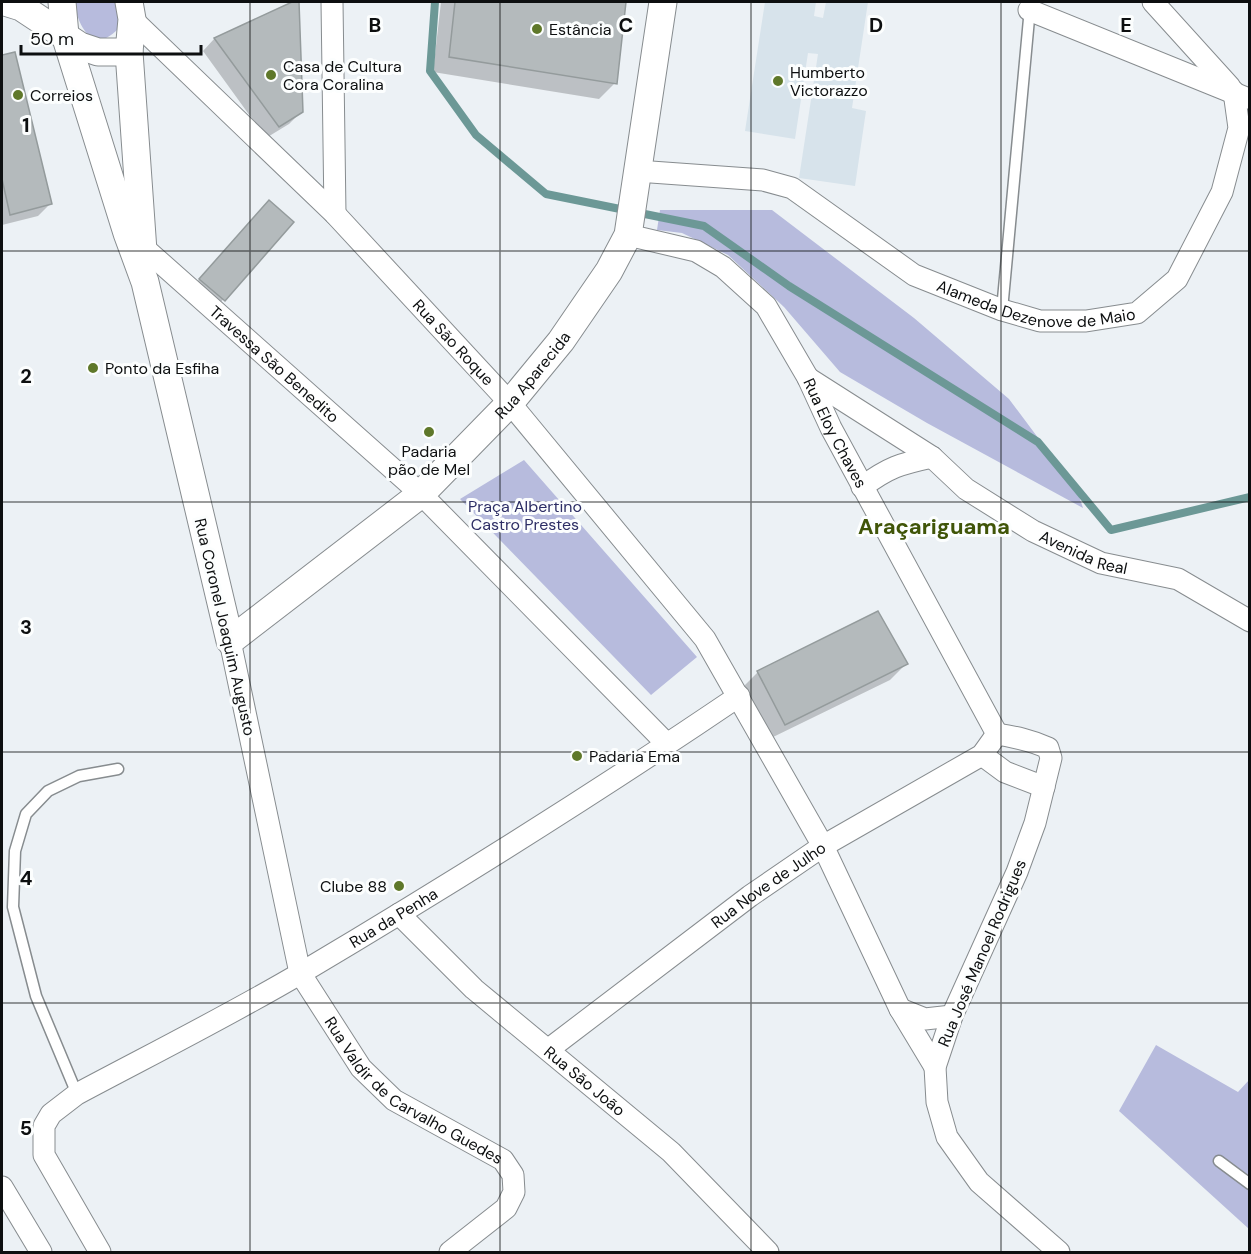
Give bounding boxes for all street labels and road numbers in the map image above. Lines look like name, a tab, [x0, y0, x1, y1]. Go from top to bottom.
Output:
street label: Alameda Dezenove de Maio	[934, 275, 1137, 332]
street label: Rua São Roque	[408, 294, 499, 390]
street label: Travessa São Benedito	[205, 301, 344, 427]
street label: Rua Aparecida	[490, 327, 575, 423]
street label: Rua Eloy Chaves	[799, 375, 872, 492]
street label: Rua Coronel Joaquim Augusto	[190, 516, 260, 738]
street label: Avenida Real	[1036, 525, 1129, 579]
street label: Rua Nove de Julho	[707, 837, 830, 933]
street label: Rua José Manoel Rodrigues	[933, 856, 1031, 1050]
street label: Rua da Penha	[345, 883, 441, 952]
street label: Rua Valdir de Carvalho Guedes	[320, 1012, 507, 1169]
street label: Rua São João	[540, 1041, 630, 1120]

